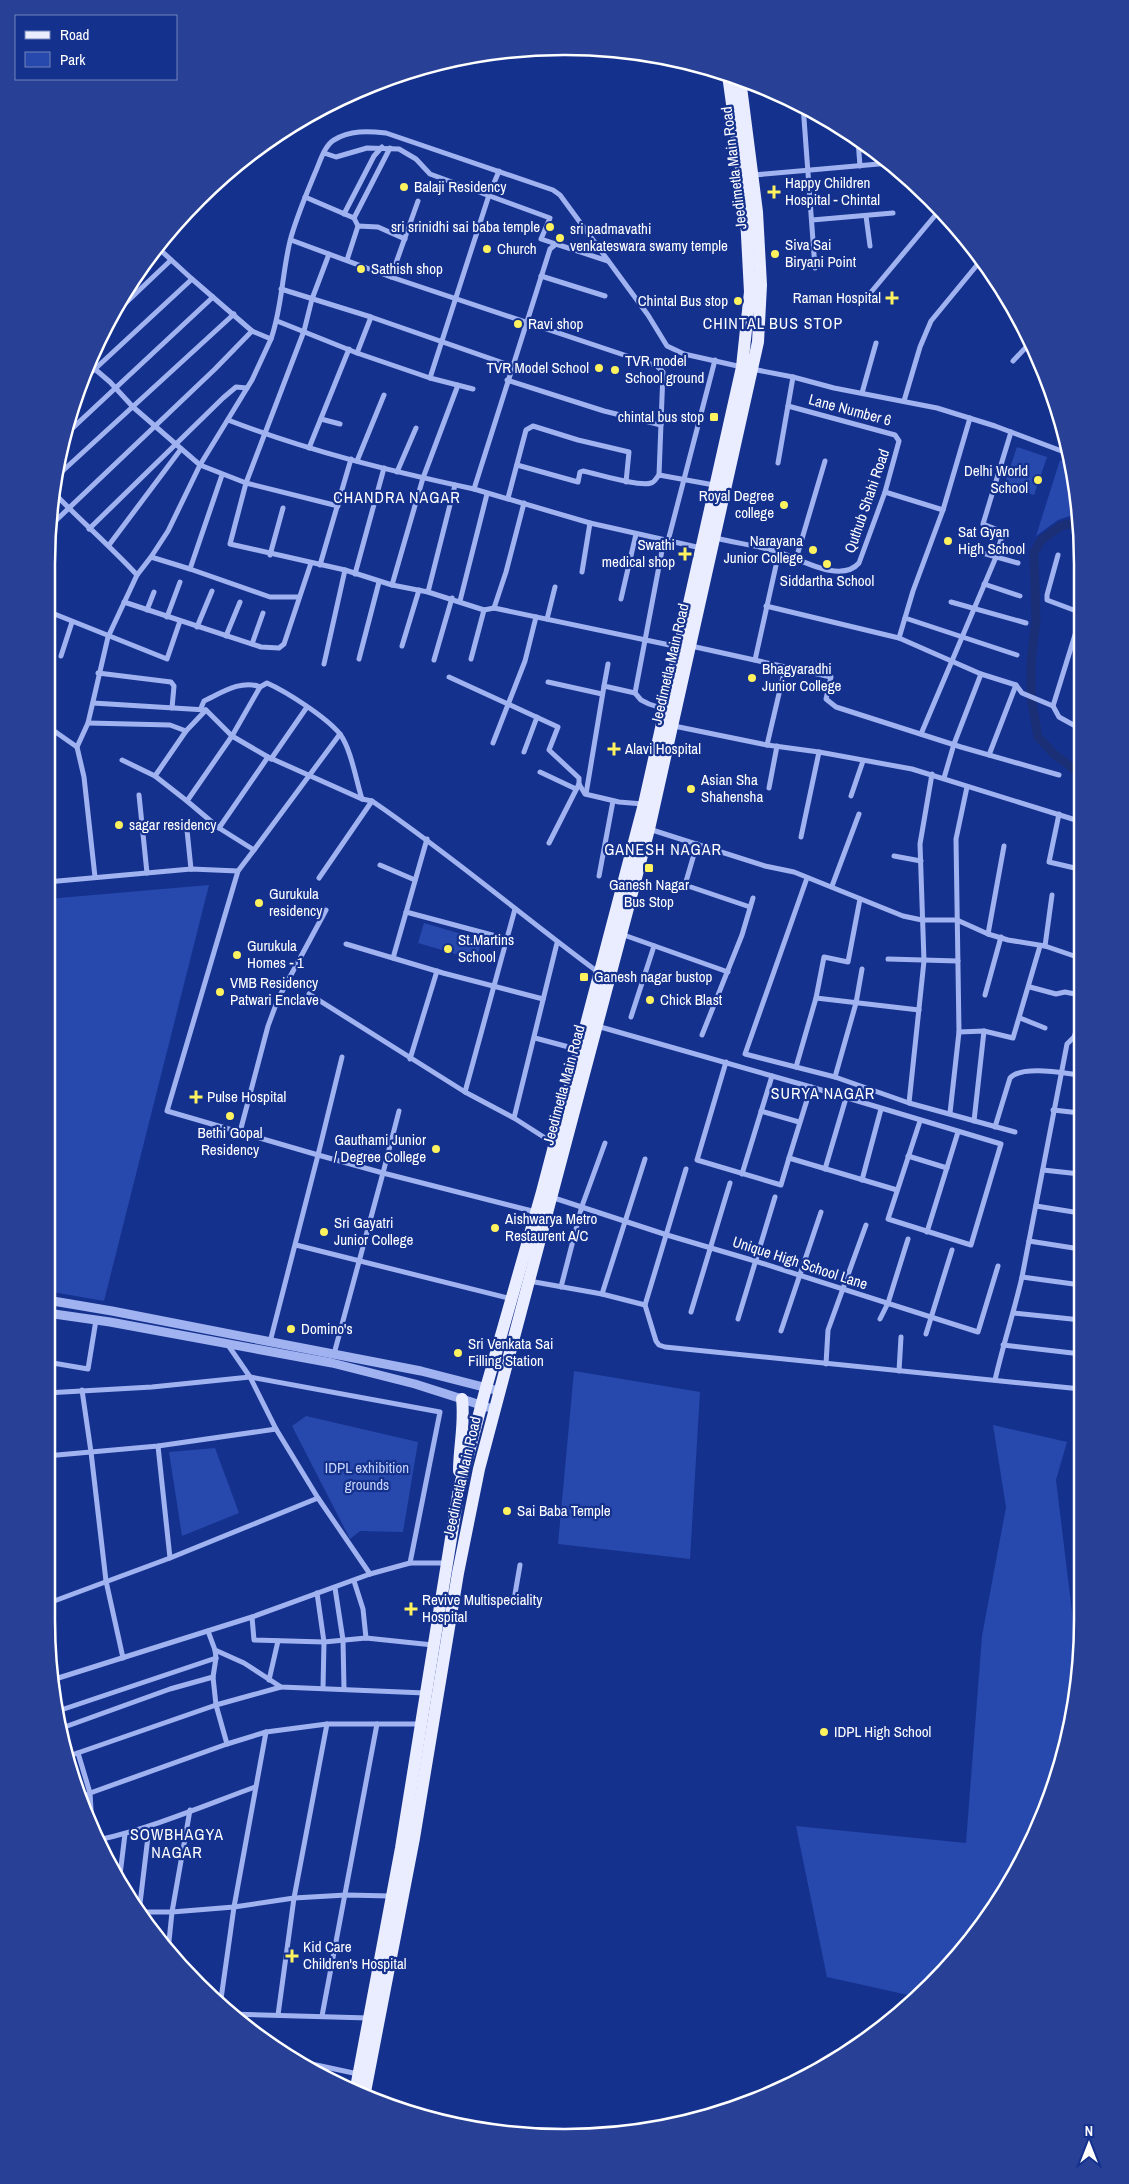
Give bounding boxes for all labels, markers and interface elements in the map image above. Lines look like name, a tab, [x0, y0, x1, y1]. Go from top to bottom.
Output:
legend	[15, 15, 178, 80]
text: Road	[60, 24, 89, 45]
text: Park	[60, 49, 86, 70]
street label: Jeedimetla Main Road	[716, 105, 751, 231]
place label: Happy Children Hospital - Chintal	[785, 172, 880, 210]
place label: Balaji Residency	[414, 176, 507, 197]
marker: Balaji Residency	[398, 181, 410, 193]
marker: Happy Children Hospital - Chintal	[767, 185, 781, 199]
place label: sri srinidhi sai baba temple	[391, 216, 540, 237]
place label: sri padmavathi venkateswara swamy temple	[570, 218, 728, 256]
marker: sri srinidhi sai baba temple	[544, 221, 556, 233]
marker: sri padmavathi venkateswara swamy temple	[554, 232, 566, 244]
place label: Siva Sai Biryani Point	[785, 234, 857, 272]
place label: Church	[497, 238, 537, 259]
marker: Church	[481, 243, 493, 255]
marker: Siva Sai Biryani Point	[769, 248, 781, 260]
place label: Sathish shop	[371, 258, 443, 279]
marker: Sathish shop	[355, 263, 367, 275]
place label: Raman Hospital	[793, 287, 881, 308]
place label: Chintal Bus stop	[638, 290, 728, 311]
marker: Raman Hospital	[885, 291, 899, 305]
marker: Chintal Bus stop	[732, 295, 744, 307]
district label: CHINTAL BUS STOP	[703, 312, 843, 334]
place label: Ravi shop	[528, 313, 584, 334]
marker: Ravi shop	[512, 318, 524, 330]
place label: TVR model School ground	[625, 350, 704, 388]
place label: TVR Model School	[486, 357, 589, 378]
marker: TVR Model School	[593, 362, 605, 374]
marker: TVR model School ground	[609, 364, 621, 376]
street label: Lane Number 6	[806, 388, 894, 431]
place label: chintal bus stop	[618, 406, 704, 427]
marker: chintal bus stop	[708, 411, 720, 423]
street label: Quthub Shahi Road	[839, 446, 894, 556]
place label: Delhi World School	[964, 460, 1028, 498]
marker: Delhi World School	[1032, 474, 1044, 486]
place label: Royal Degree college	[699, 485, 774, 523]
district label: CHANDRA NAGAR	[333, 486, 461, 508]
marker: Royal Degree college	[778, 499, 790, 511]
place label: Sat Gyan High School	[958, 521, 1025, 559]
place label: Narayana Junior College	[724, 530, 803, 568]
place label: Swathi medical shop	[602, 534, 675, 572]
marker: Sat Gyan High School	[942, 535, 954, 547]
marker: Narayana Junior College	[807, 544, 819, 556]
marker: Swathi medical shop	[679, 548, 691, 560]
marker: Siddartha School	[821, 558, 833, 570]
place label: Siddartha School	[780, 570, 874, 591]
street label: Jeedimetla Main Road	[645, 601, 694, 727]
place label: Bhagyaradhi Junior College	[762, 658, 841, 696]
marker: Bhagyaradhi Junior College	[746, 672, 758, 684]
place label: Alavi Hospital	[624, 738, 701, 759]
marker: Alavi Hospital	[607, 742, 621, 756]
place label: Asian Sha Shahensha	[700, 769, 763, 807]
marker: Asian Sha Shahensha	[685, 783, 697, 795]
place label: sagar residency	[129, 814, 217, 835]
marker: sagar residency	[113, 819, 125, 831]
district label: GANESH NAGAR	[604, 838, 722, 860]
marker: Ganesh Nagar Bus Stop	[643, 862, 655, 874]
place label: Ganesh Nagar Bus Stop	[609, 874, 689, 912]
place label: Gurukula residency	[269, 883, 323, 921]
marker: Gurukula residency	[253, 897, 265, 909]
place label: St.Martins School	[458, 929, 514, 967]
place label: Gurukula Homes - 1	[247, 935, 304, 973]
marker: St.Martins School	[442, 943, 454, 955]
marker: Gurukula Homes - 1	[231, 949, 243, 961]
place label: Ganesh nagar bustop	[594, 966, 712, 987]
marker: Ganesh nagar bustop	[578, 971, 590, 983]
place label: VMB Residency Patwari Enclave	[230, 972, 319, 1010]
marker: VMB Residency Patwari Enclave	[214, 986, 226, 998]
place label: Chick Blast	[660, 989, 723, 1010]
marker: Chick Blast	[644, 994, 656, 1006]
street label: Jeedimetla Main Road	[537, 1022, 590, 1147]
district label: SURYA NAGAR	[771, 1082, 875, 1104]
place label: Pulse Hospital	[207, 1086, 286, 1107]
marker: Pulse Hospital	[189, 1090, 203, 1104]
marker: Bethi Gopal Residency	[224, 1110, 236, 1122]
place label: Bethi Gopal Residency	[198, 1122, 262, 1160]
place label: Gauthami Junior / Degree College	[334, 1129, 426, 1167]
marker: Gauthami Junior / Degree College	[430, 1143, 442, 1155]
place label: Aishwarya Metro Restaurent A/C	[504, 1208, 597, 1246]
place label: Sri Gayatri Junior College	[334, 1212, 413, 1250]
marker: Aishwarya Metro Restaurent A/C	[489, 1222, 501, 1234]
marker: Sri Gayatri Junior College	[318, 1226, 330, 1238]
street label: Unique High School Lane	[730, 1231, 871, 1294]
place label: Domino's	[301, 1318, 353, 1339]
marker: Domino's	[285, 1323, 297, 1335]
place label: Sri Venkata Sai Filling Station	[468, 1333, 554, 1371]
marker: Sri Venkata Sai Filling Station	[452, 1347, 464, 1359]
street label: Jeedimetla Main Road	[437, 1414, 486, 1540]
park label: IDPL exhibition grounds	[325, 1457, 409, 1495]
place label: Sai Baba Temple	[517, 1500, 611, 1521]
marker: Sai Baba Temple	[501, 1505, 513, 1517]
place label: Revive Multispeciality Hospital	[422, 1589, 543, 1627]
marker: Revive Multispeciality Hospital	[404, 1602, 418, 1616]
place label: IDPL High School	[834, 1721, 931, 1742]
marker: IDPL High School	[818, 1726, 830, 1738]
district label: SOWBHAGYA NAGAR	[130, 1823, 224, 1863]
place label: Kid Care Children's Hospital	[303, 1936, 407, 1974]
marker: Kid Care Children's Hospital	[285, 1949, 299, 1963]
north arrow	[1064, 2119, 1114, 2169]
text: N	[1085, 2122, 1093, 2140]

